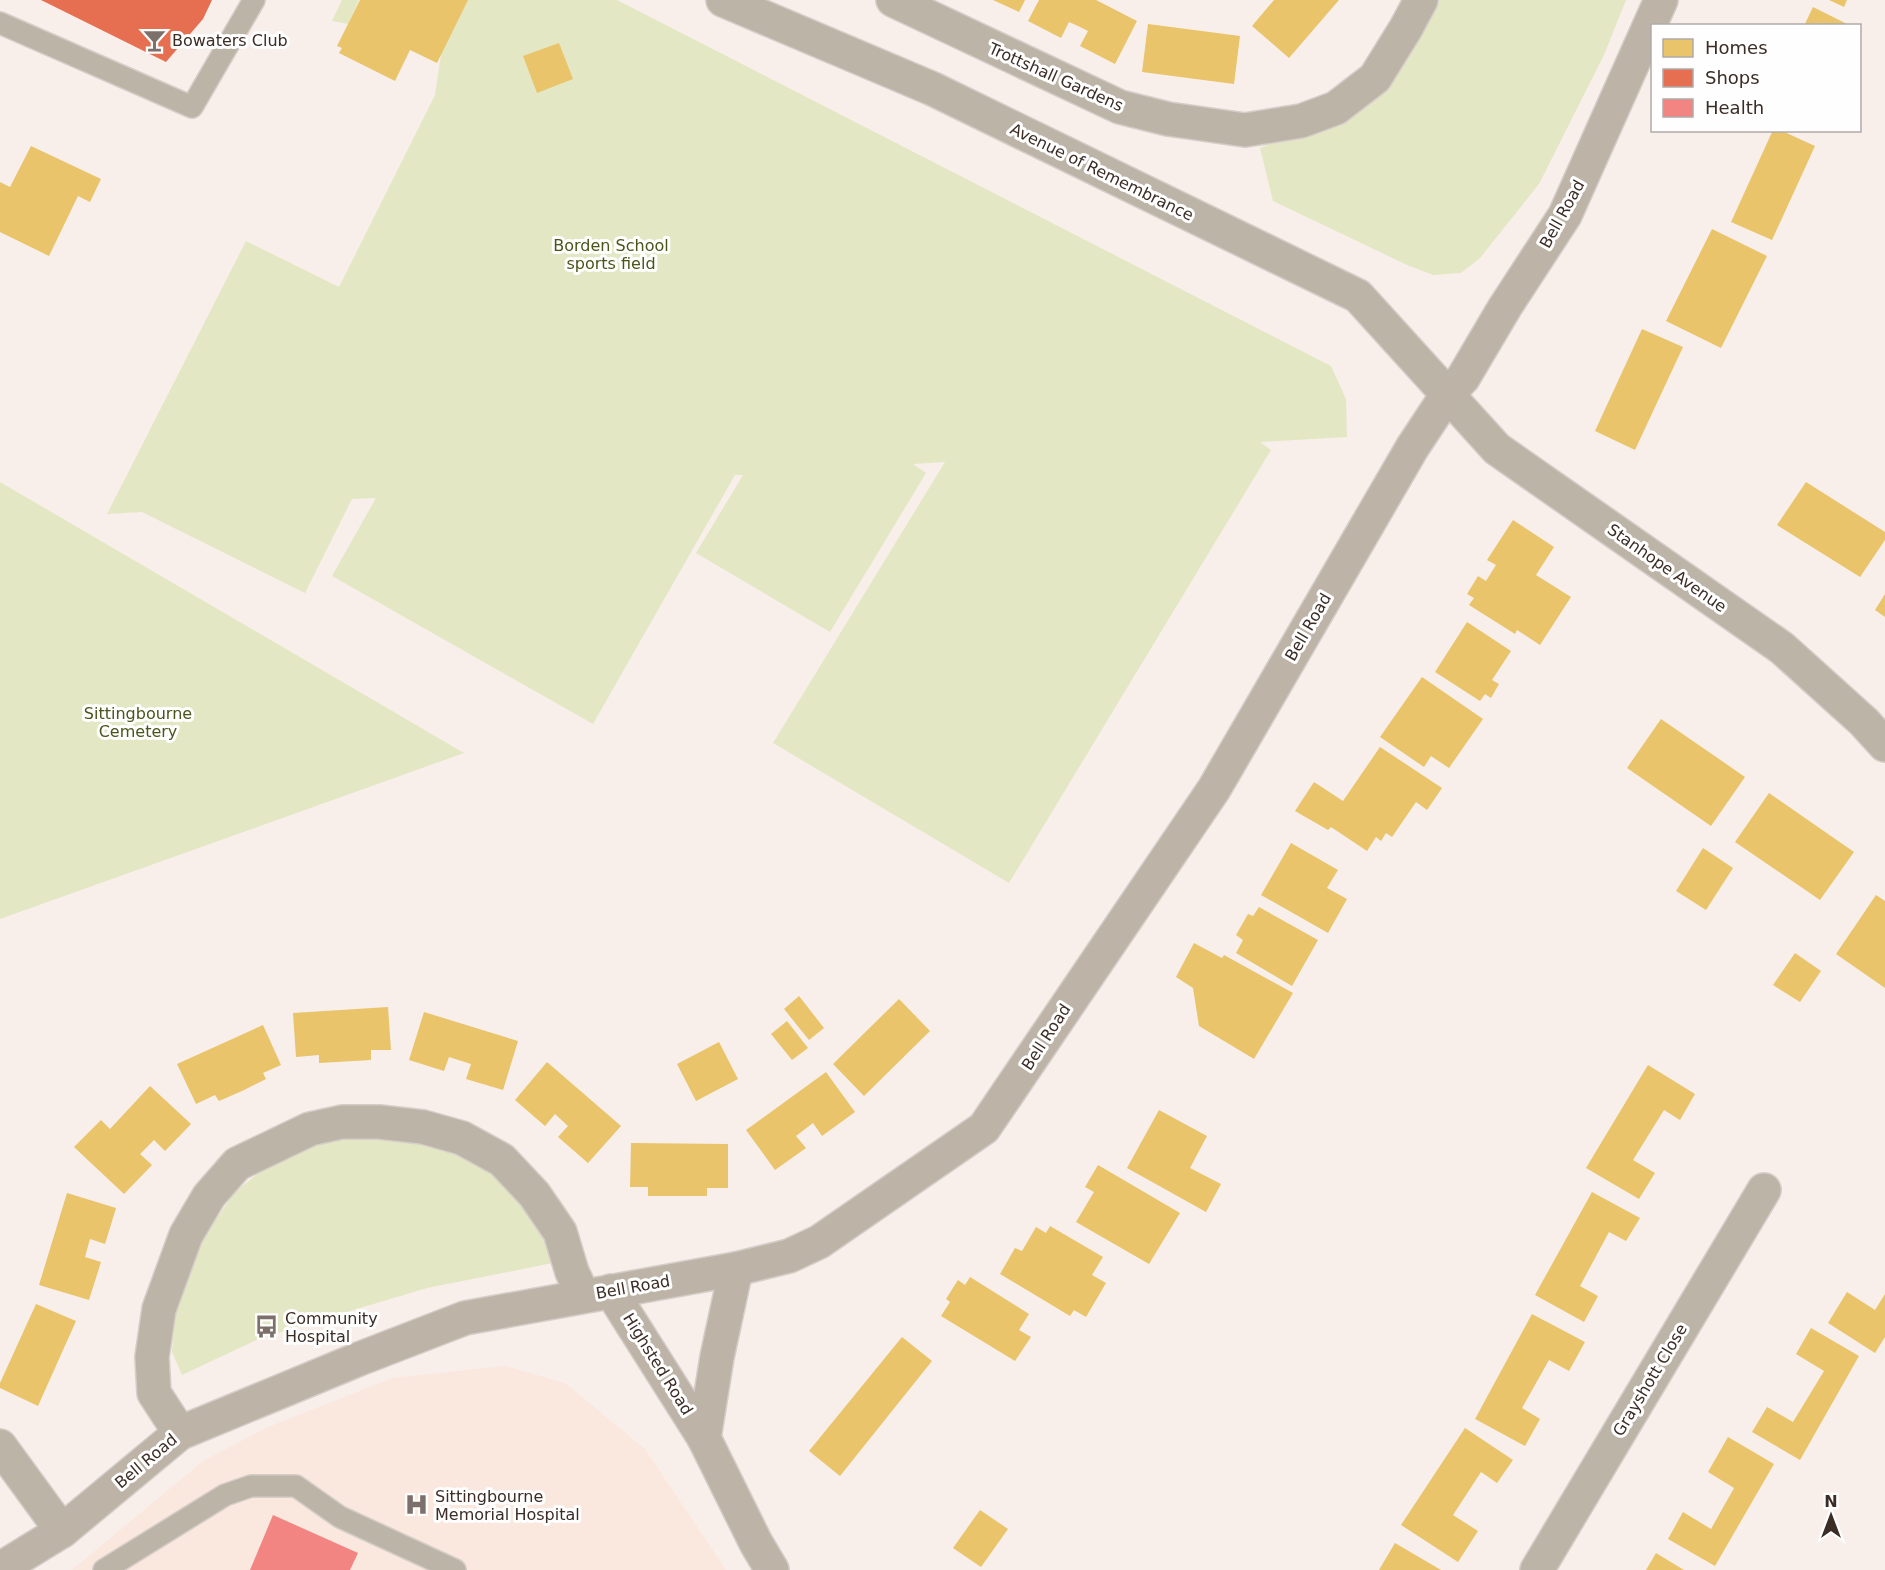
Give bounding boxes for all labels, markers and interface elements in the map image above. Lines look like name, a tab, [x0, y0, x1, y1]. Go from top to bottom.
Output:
legend	[1651, 24, 1861, 132]
bar icon: Bowaters Club	[141, 27, 167, 53]
place label: Bowaters Club	[172, 31, 288, 50]
text: Homes	[1705, 37, 1768, 58]
street label: Trottshall Gardens	[985, 38, 1126, 115]
text: Shops	[1705, 67, 1760, 88]
text: Health	[1705, 97, 1764, 118]
street label: Avenue of Remembrance	[1007, 119, 1197, 225]
street label: Bell Road	[1536, 177, 1588, 251]
park label: Borden School sports field	[553, 236, 669, 273]
street label: Stanhope Avenue	[1604, 520, 1730, 616]
street label: Bell Road	[1281, 590, 1335, 664]
park label: Sittingbourne Cemetery	[84, 704, 192, 741]
street label: Bell Road	[1018, 1000, 1074, 1074]
street label: Bell Road	[594, 1271, 672, 1303]
place label: Community Hospital	[285, 1309, 378, 1346]
street label: Highsted Road	[619, 1310, 697, 1418]
bus stop icon: Community Hospital	[254, 1314, 280, 1340]
street label: Grayshott Close	[1609, 1320, 1691, 1440]
street label: Bell Road	[111, 1430, 181, 1492]
north arrow	[1801, 1486, 1861, 1546]
place label: Sittingbourne Memorial Hospital	[435, 1487, 580, 1524]
hospital icon: Sittingbourne Memorial Hospital	[404, 1492, 430, 1518]
text: N	[1824, 1492, 1838, 1511]

